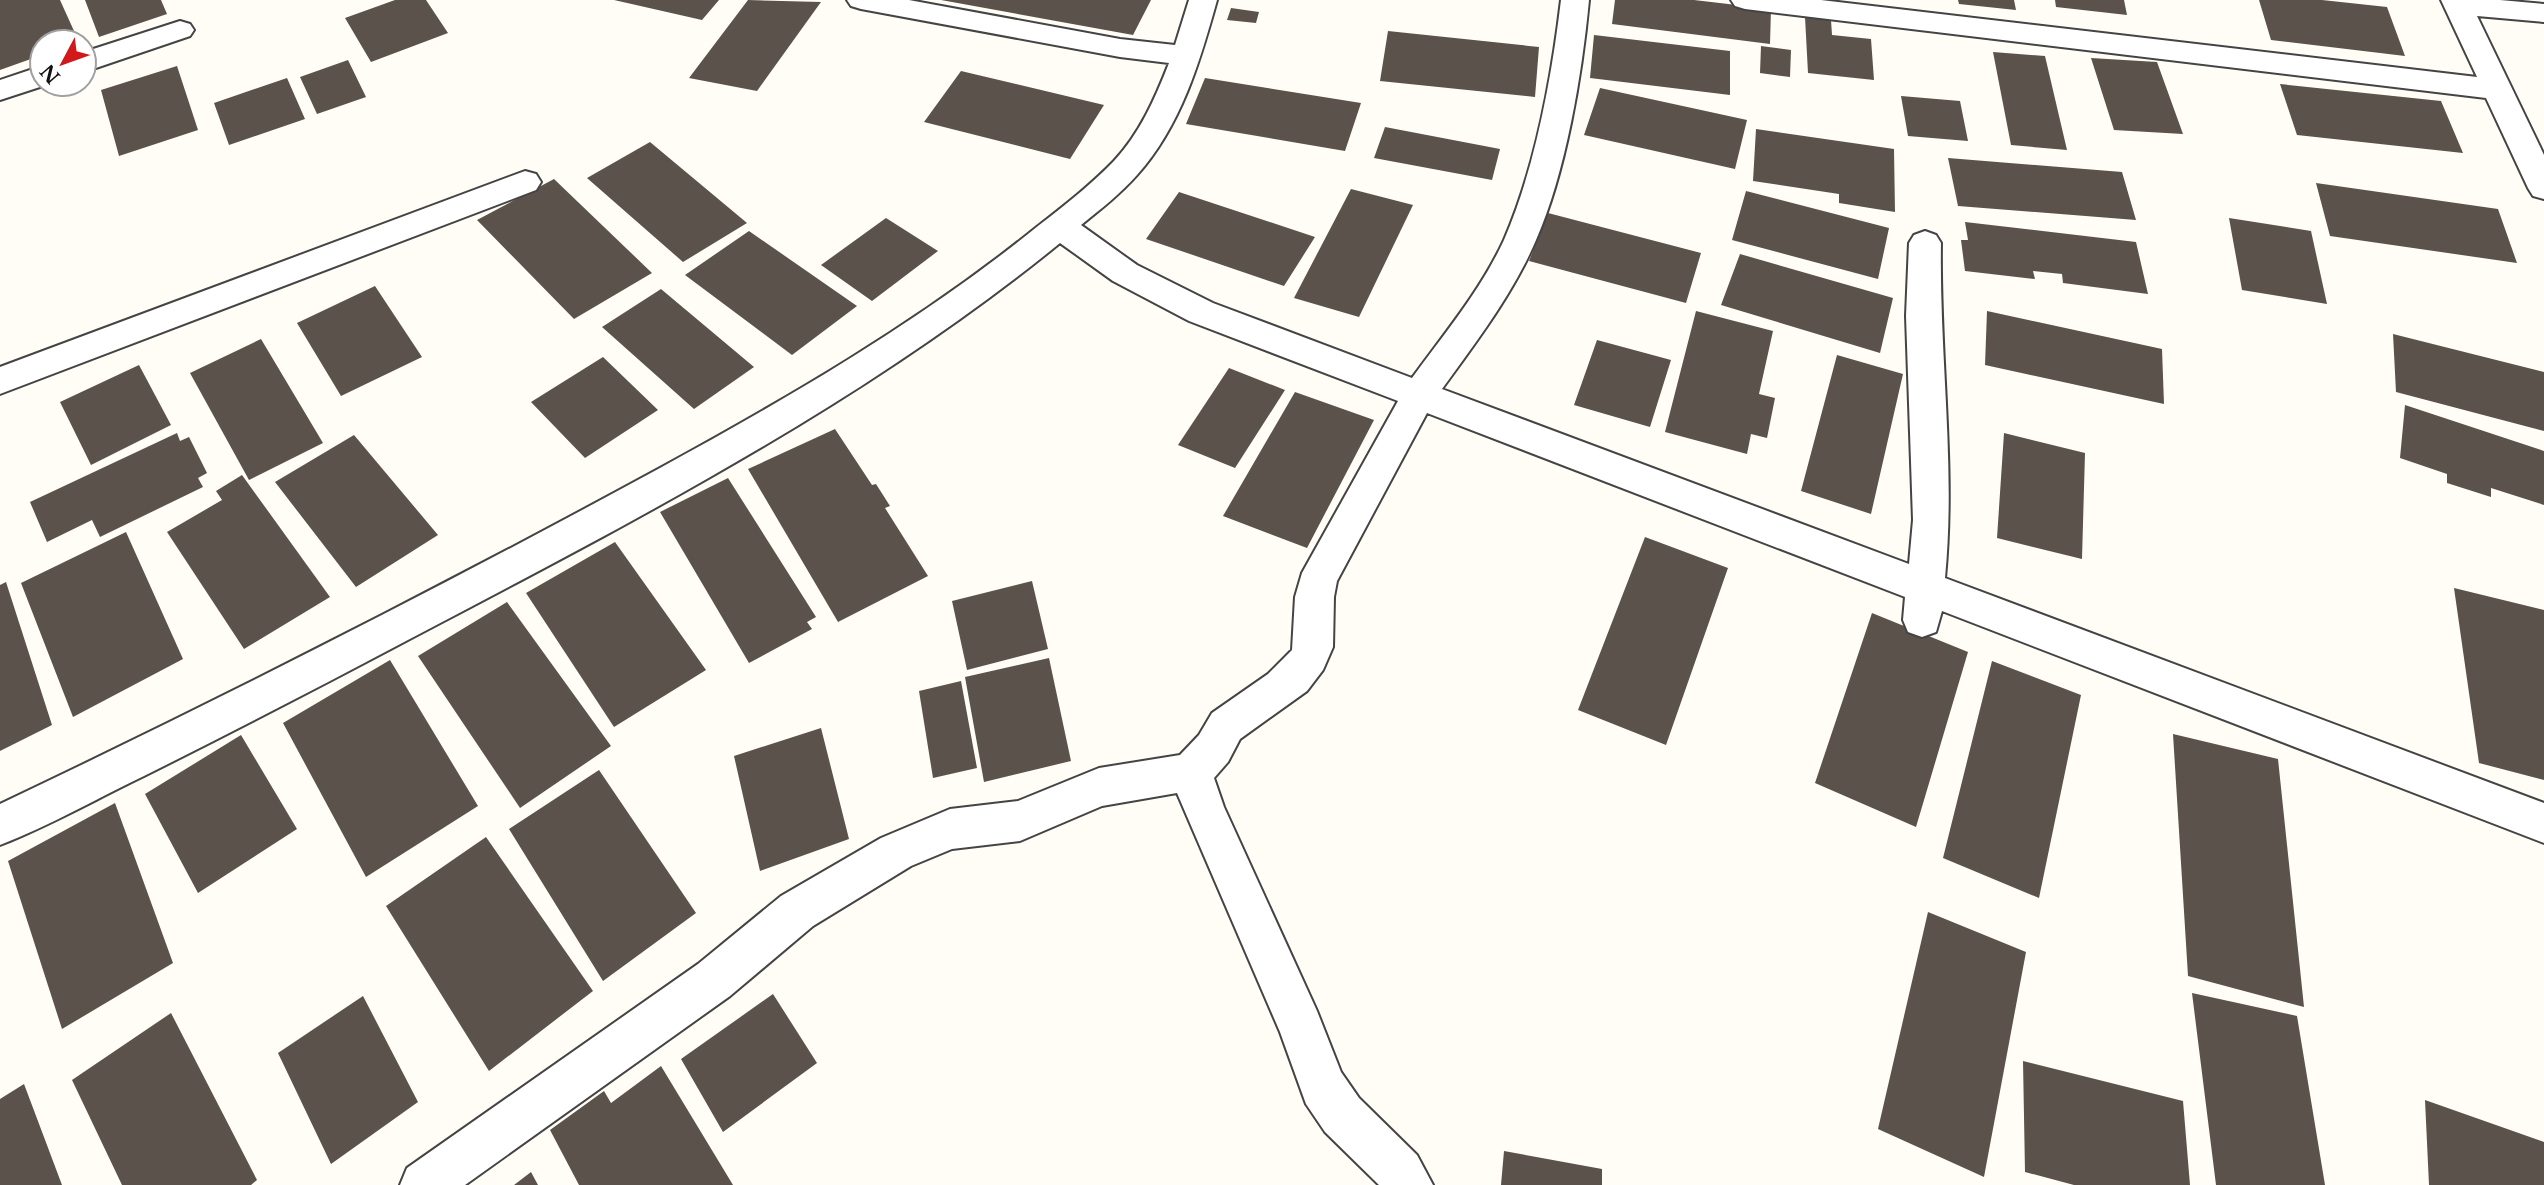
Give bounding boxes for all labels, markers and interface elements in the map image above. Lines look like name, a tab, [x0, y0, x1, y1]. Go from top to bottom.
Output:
north arrow	[28, 28, 98, 98]
text: N	[36, 59, 65, 88]

